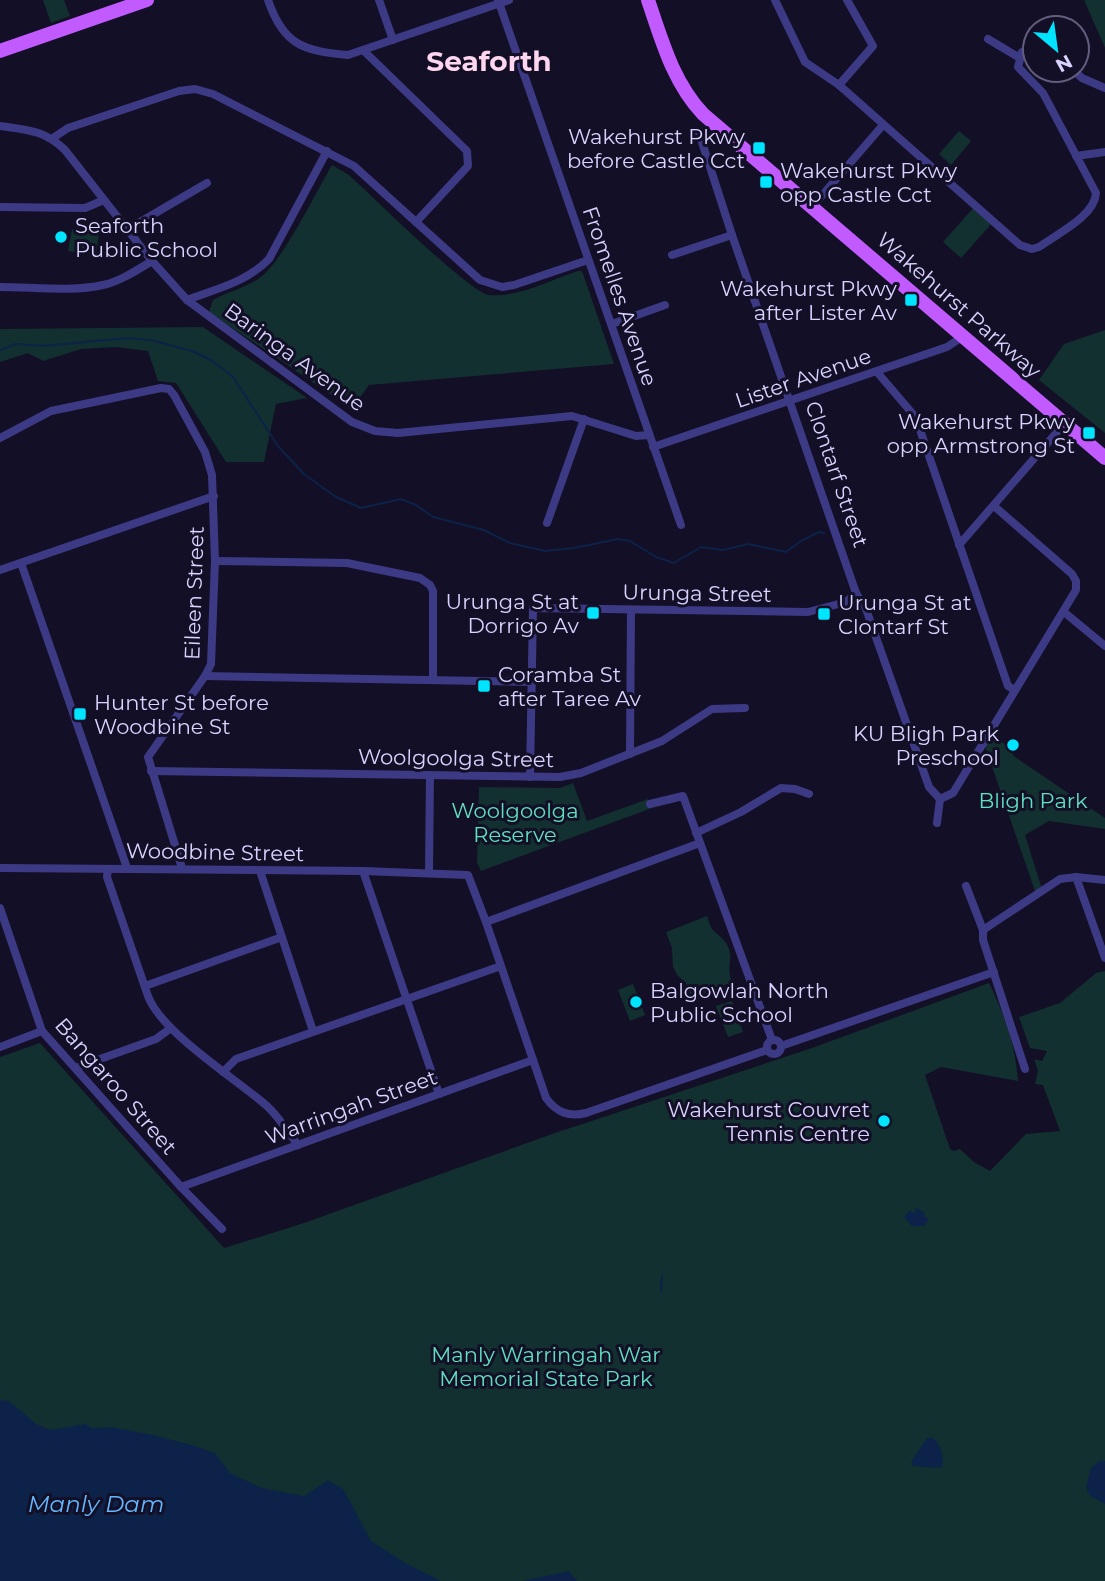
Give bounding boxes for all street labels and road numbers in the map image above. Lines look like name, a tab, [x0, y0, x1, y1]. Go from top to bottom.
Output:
street label: Fromelles Avenue	[578, 203, 662, 389]
street label: Wakehurst Parkway	[872, 227, 1047, 383]
street label: Baringa Avenue	[220, 298, 370, 416]
street label: Lister Avenue	[732, 343, 874, 413]
street label: Clontarf Street	[800, 398, 874, 550]
street label: Eileen Street	[179, 526, 209, 660]
street label: Urunga Street	[622, 579, 772, 607]
street label: Woolgoolga Street	[358, 744, 554, 772]
street label: Woodbine Street	[126, 838, 304, 866]
street label: Bangaroo Street	[50, 1013, 182, 1159]
street label: Warringah Street	[262, 1064, 440, 1150]

